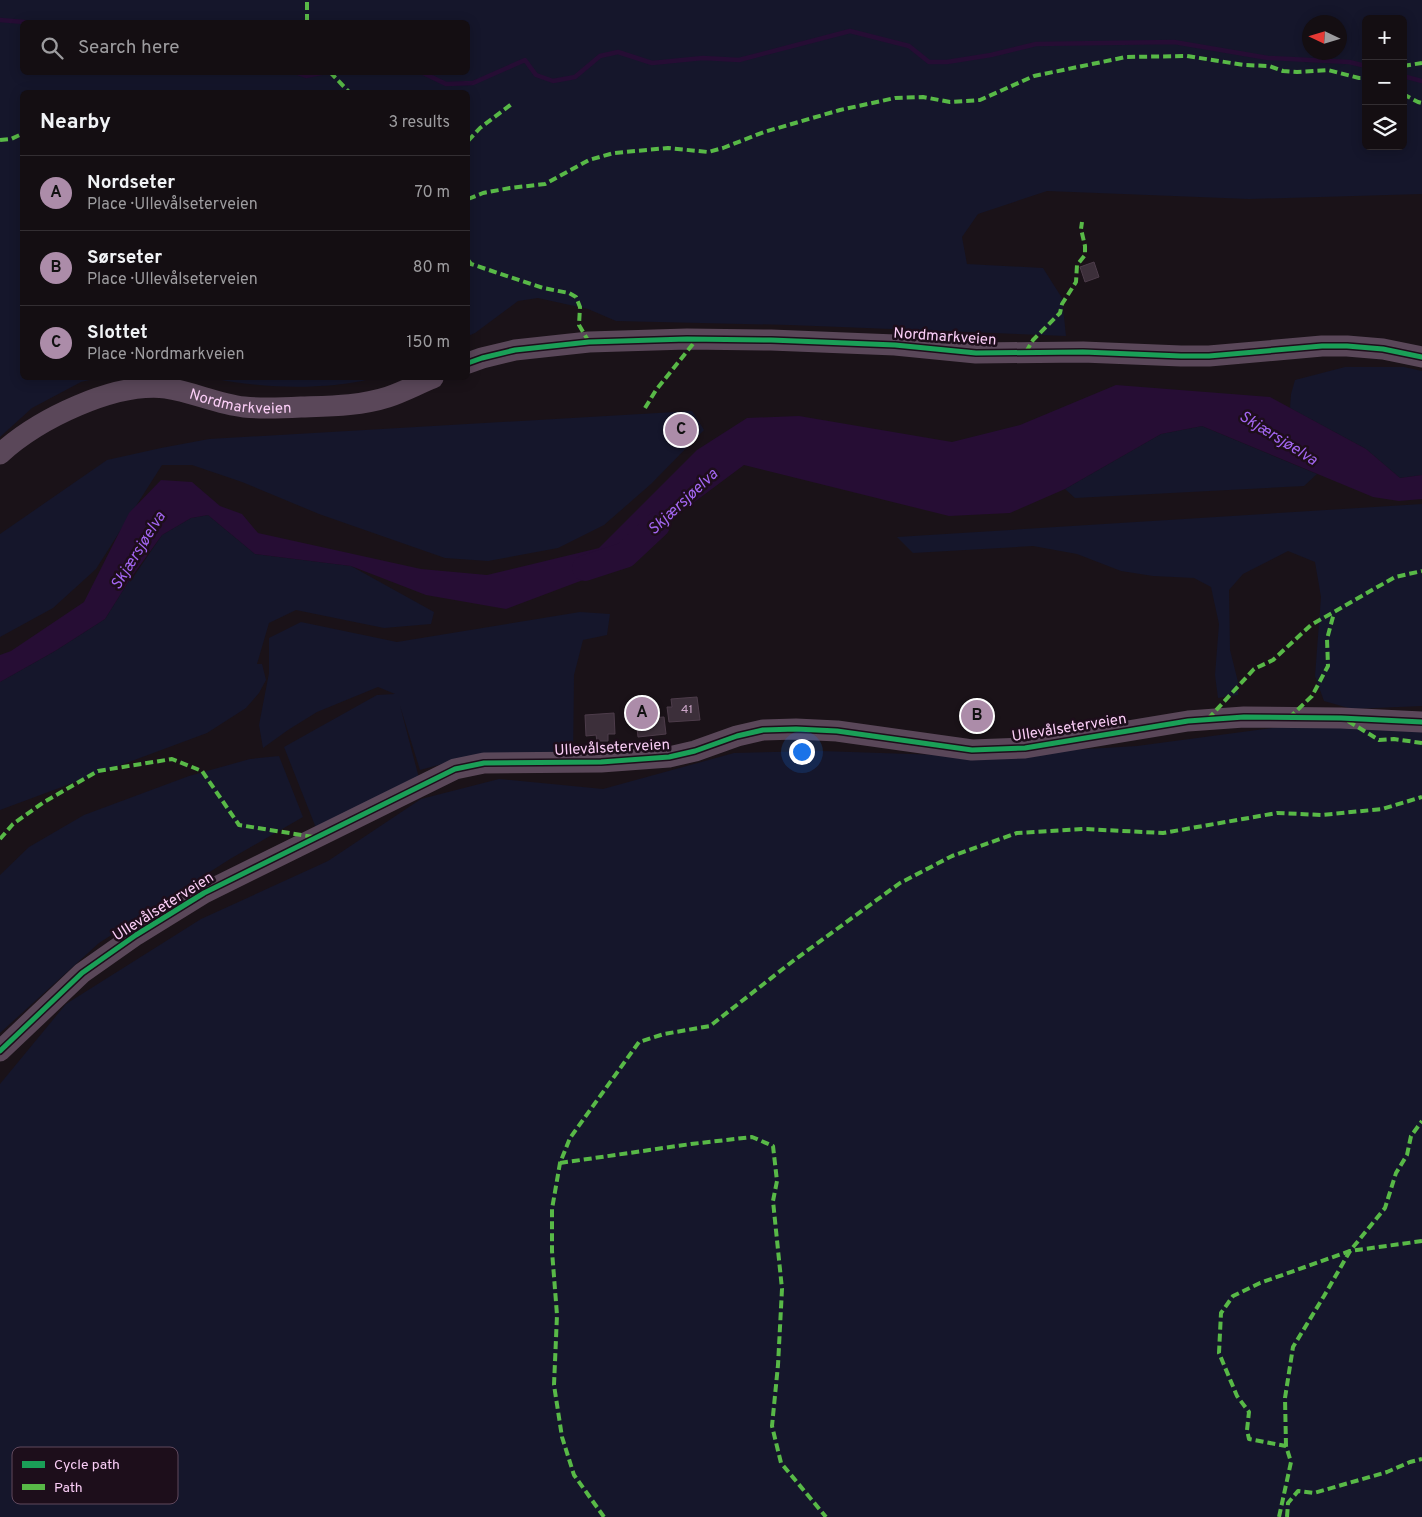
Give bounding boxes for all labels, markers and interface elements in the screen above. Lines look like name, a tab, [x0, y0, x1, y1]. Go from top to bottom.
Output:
north arrow	[1302, 15, 1347, 60]
map controls	[1362, 15, 1407, 150]
button: +	[1362, 15, 1407, 60]
search box	[20, 20, 470, 75]
icon: search	[38, 34, 66, 62]
text: Search here	[78, 36, 180, 60]
button: −	[1362, 60, 1407, 105]
button: layers	[1362, 105, 1407, 150]
text: Nearby	[40, 109, 111, 136]
text: 3 results	[388, 113, 450, 133]
text: Nordseter	[87, 171, 175, 195]
text: A	[50, 183, 62, 203]
text: 70 m	[415, 183, 450, 203]
text: Place · Ullevålseterveien	[87, 195, 258, 215]
text: Sørseter	[87, 246, 162, 270]
text: B	[50, 258, 62, 278]
text: 80 m	[413, 258, 450, 278]
text: Place · Ullevålseterveien	[87, 270, 258, 290]
text: Slottet	[87, 321, 148, 345]
street label: Nordmarkveien	[893, 324, 997, 351]
text: C	[51, 333, 61, 353]
text: 150 m	[407, 333, 450, 353]
text: Place · Nordmarkveien	[87, 345, 244, 365]
street label: Nordmarkveien	[187, 386, 292, 419]
water label: Skjærsjøelva	[1235, 407, 1321, 471]
pin: C	[665, 411, 697, 449]
water label: Skjærsjøelva	[644, 464, 723, 540]
water label: Skjærsjøelva	[107, 508, 171, 594]
pin: A	[626, 694, 658, 732]
pin: B	[961, 697, 993, 735]
house number: 41	[681, 702, 693, 718]
street label: Ullevålseterveien	[1011, 710, 1128, 747]
street label: Ullevålseterveien	[554, 736, 670, 761]
your location	[789, 739, 815, 765]
street label: Ullevålseterveien	[110, 869, 218, 946]
legend	[12, 1447, 178, 1504]
text: Cycle path	[54, 1457, 120, 1474]
text: Path	[54, 1480, 83, 1497]

